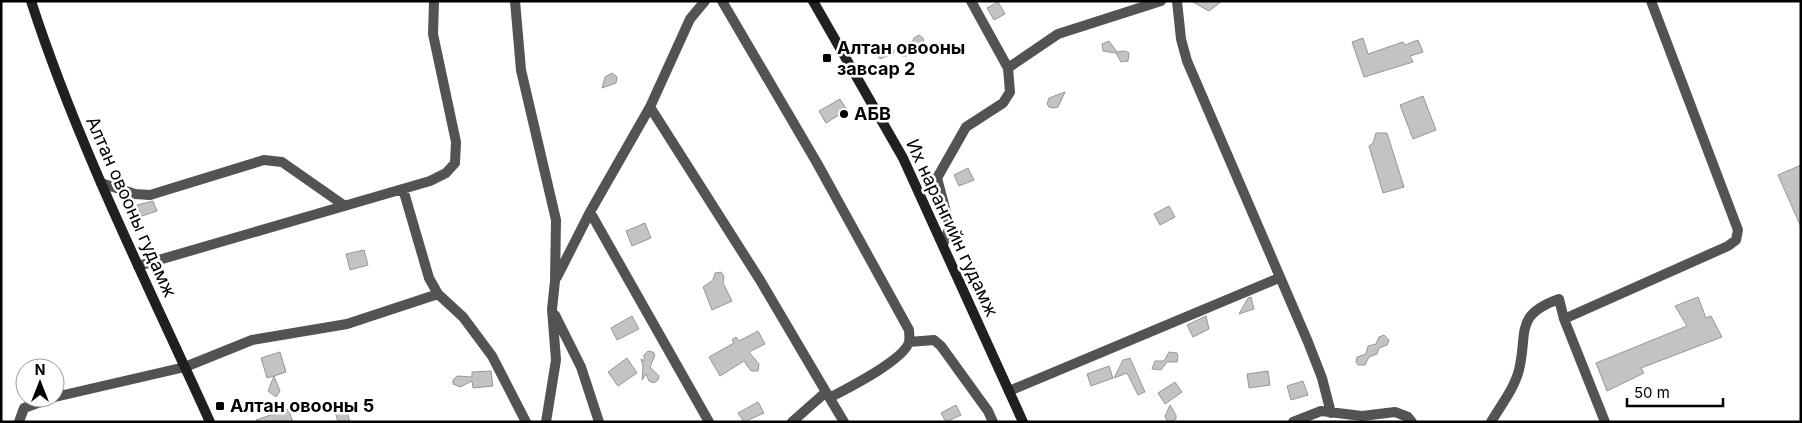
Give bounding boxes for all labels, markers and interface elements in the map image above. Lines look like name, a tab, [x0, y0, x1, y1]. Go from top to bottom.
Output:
place label: Алтан овооны завсар 2	[837, 37, 965, 79]
marker: Алтан овооны завсар 2	[821, 52, 833, 64]
place label: АБВ	[854, 103, 891, 124]
marker: АБВ	[838, 108, 850, 120]
street label: Алтан овооны гудамж	[82, 113, 181, 300]
street label: Их нарангийн гудамж	[902, 136, 1003, 320]
north arrow	[15, 358, 65, 408]
text: N	[35, 361, 45, 378]
scale bar	[1627, 376, 1723, 408]
text: 50 m	[1634, 383, 1670, 402]
place label: Алтан овооны 5	[230, 395, 374, 416]
marker: Алтан овооны 5	[214, 400, 226, 412]

